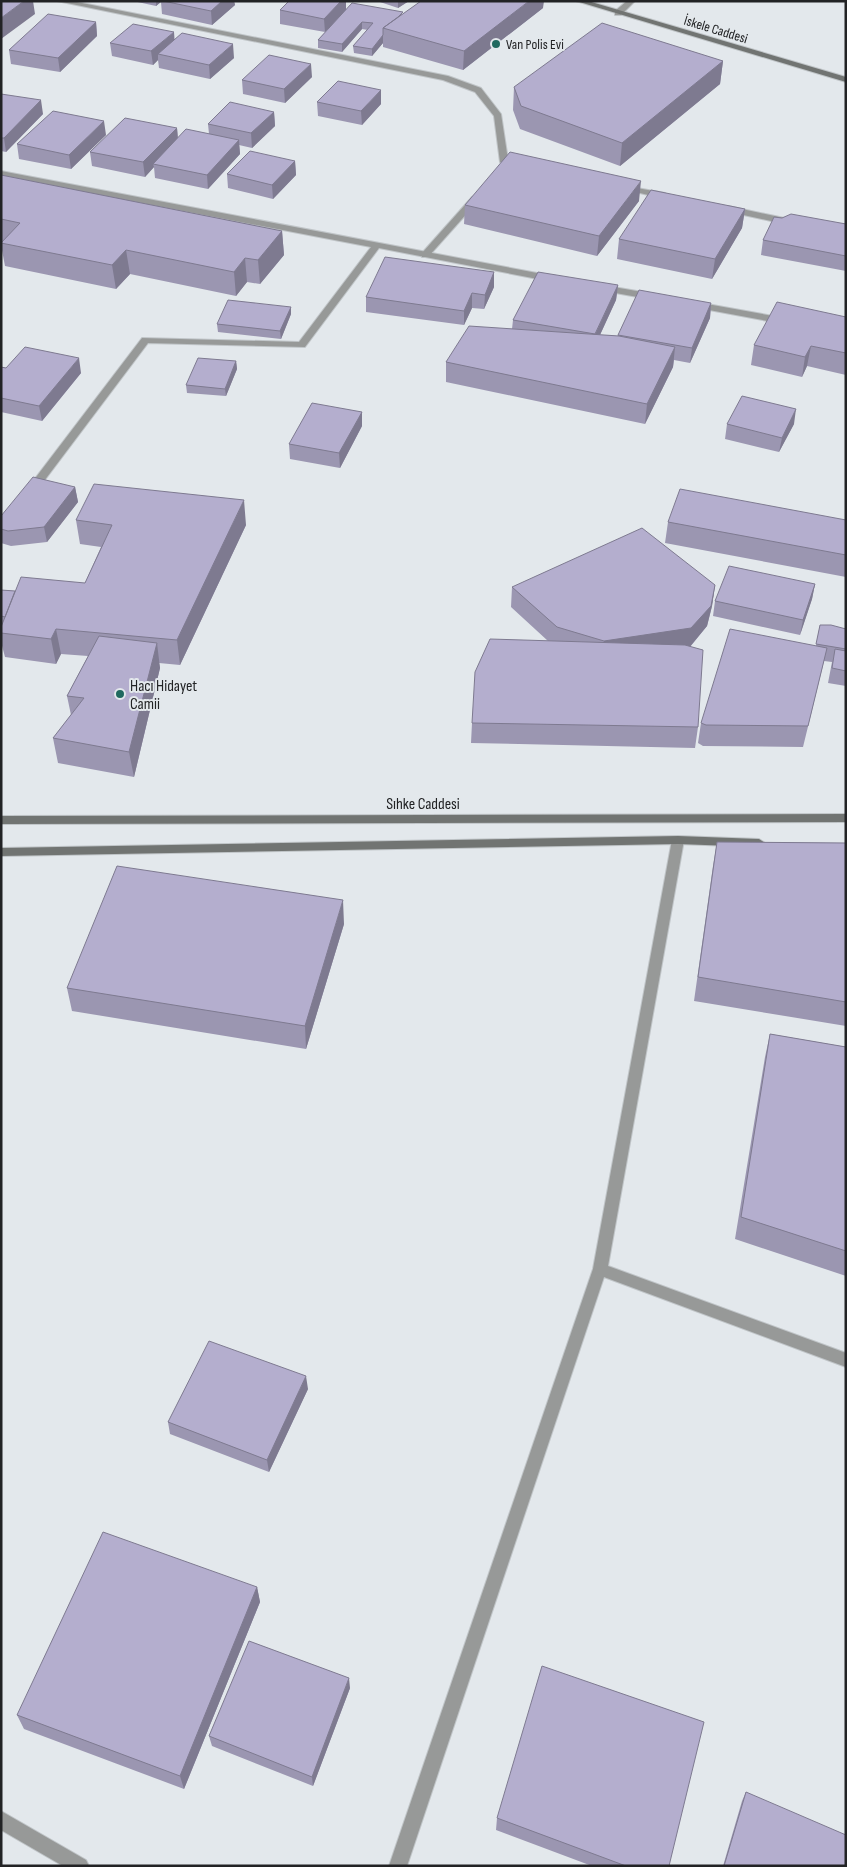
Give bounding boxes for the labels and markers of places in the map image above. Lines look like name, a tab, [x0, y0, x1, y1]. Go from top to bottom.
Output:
place label: Van Polis Evi	[506, 36, 564, 53]
marker: Van Polis Evi	[490, 38, 502, 50]
place label: Hacı Hidayet Camii	[130, 677, 197, 714]
marker: Hacı Hidayet Camii	[114, 688, 126, 700]

